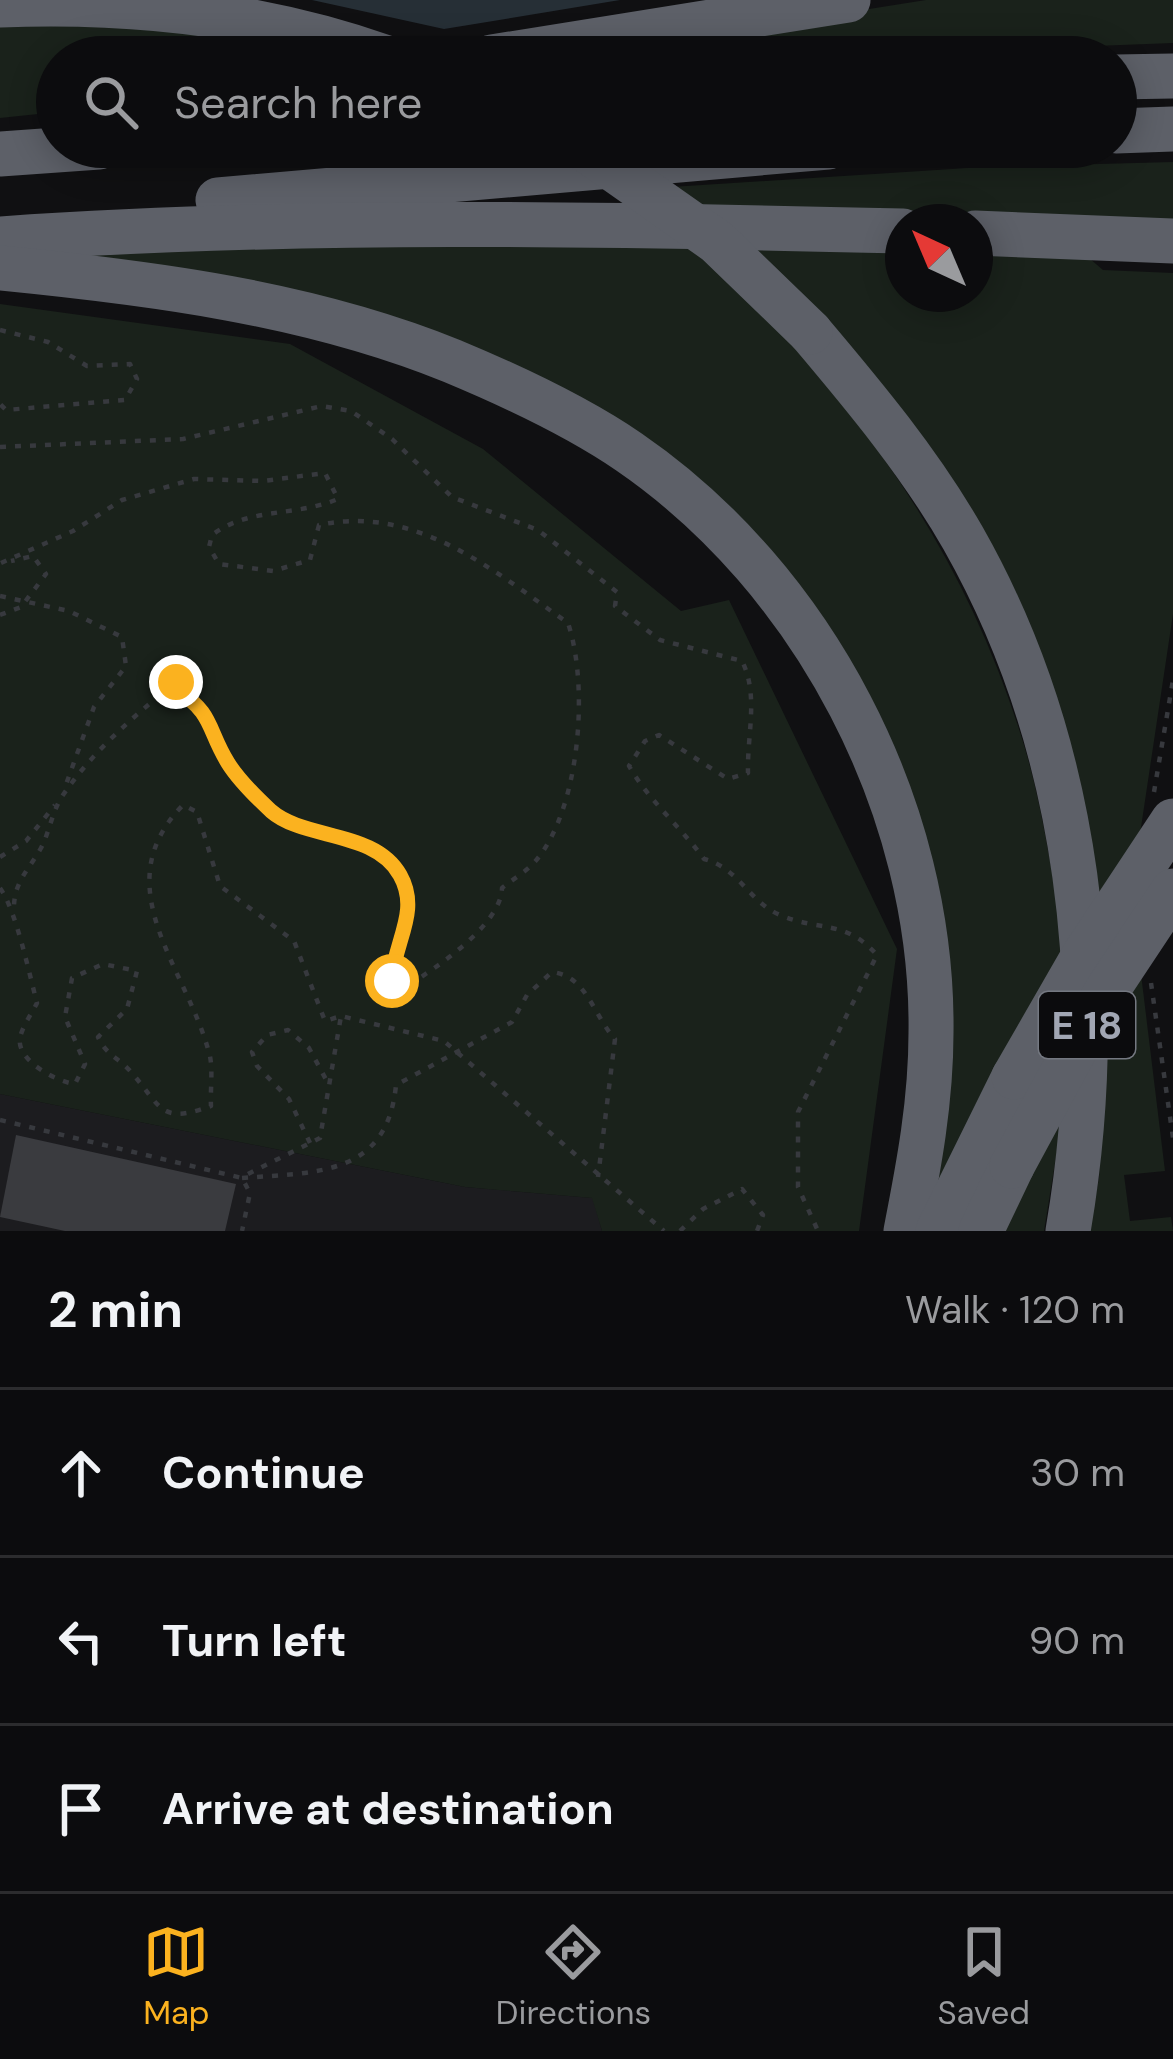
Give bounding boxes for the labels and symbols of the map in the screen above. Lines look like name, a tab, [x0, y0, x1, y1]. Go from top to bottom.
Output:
north arrow	[885, 204, 993, 312]
route end	[149, 655, 203, 709]
route start	[365, 954, 419, 1008]
road number: E 18	[1039, 992, 1135, 1058]

